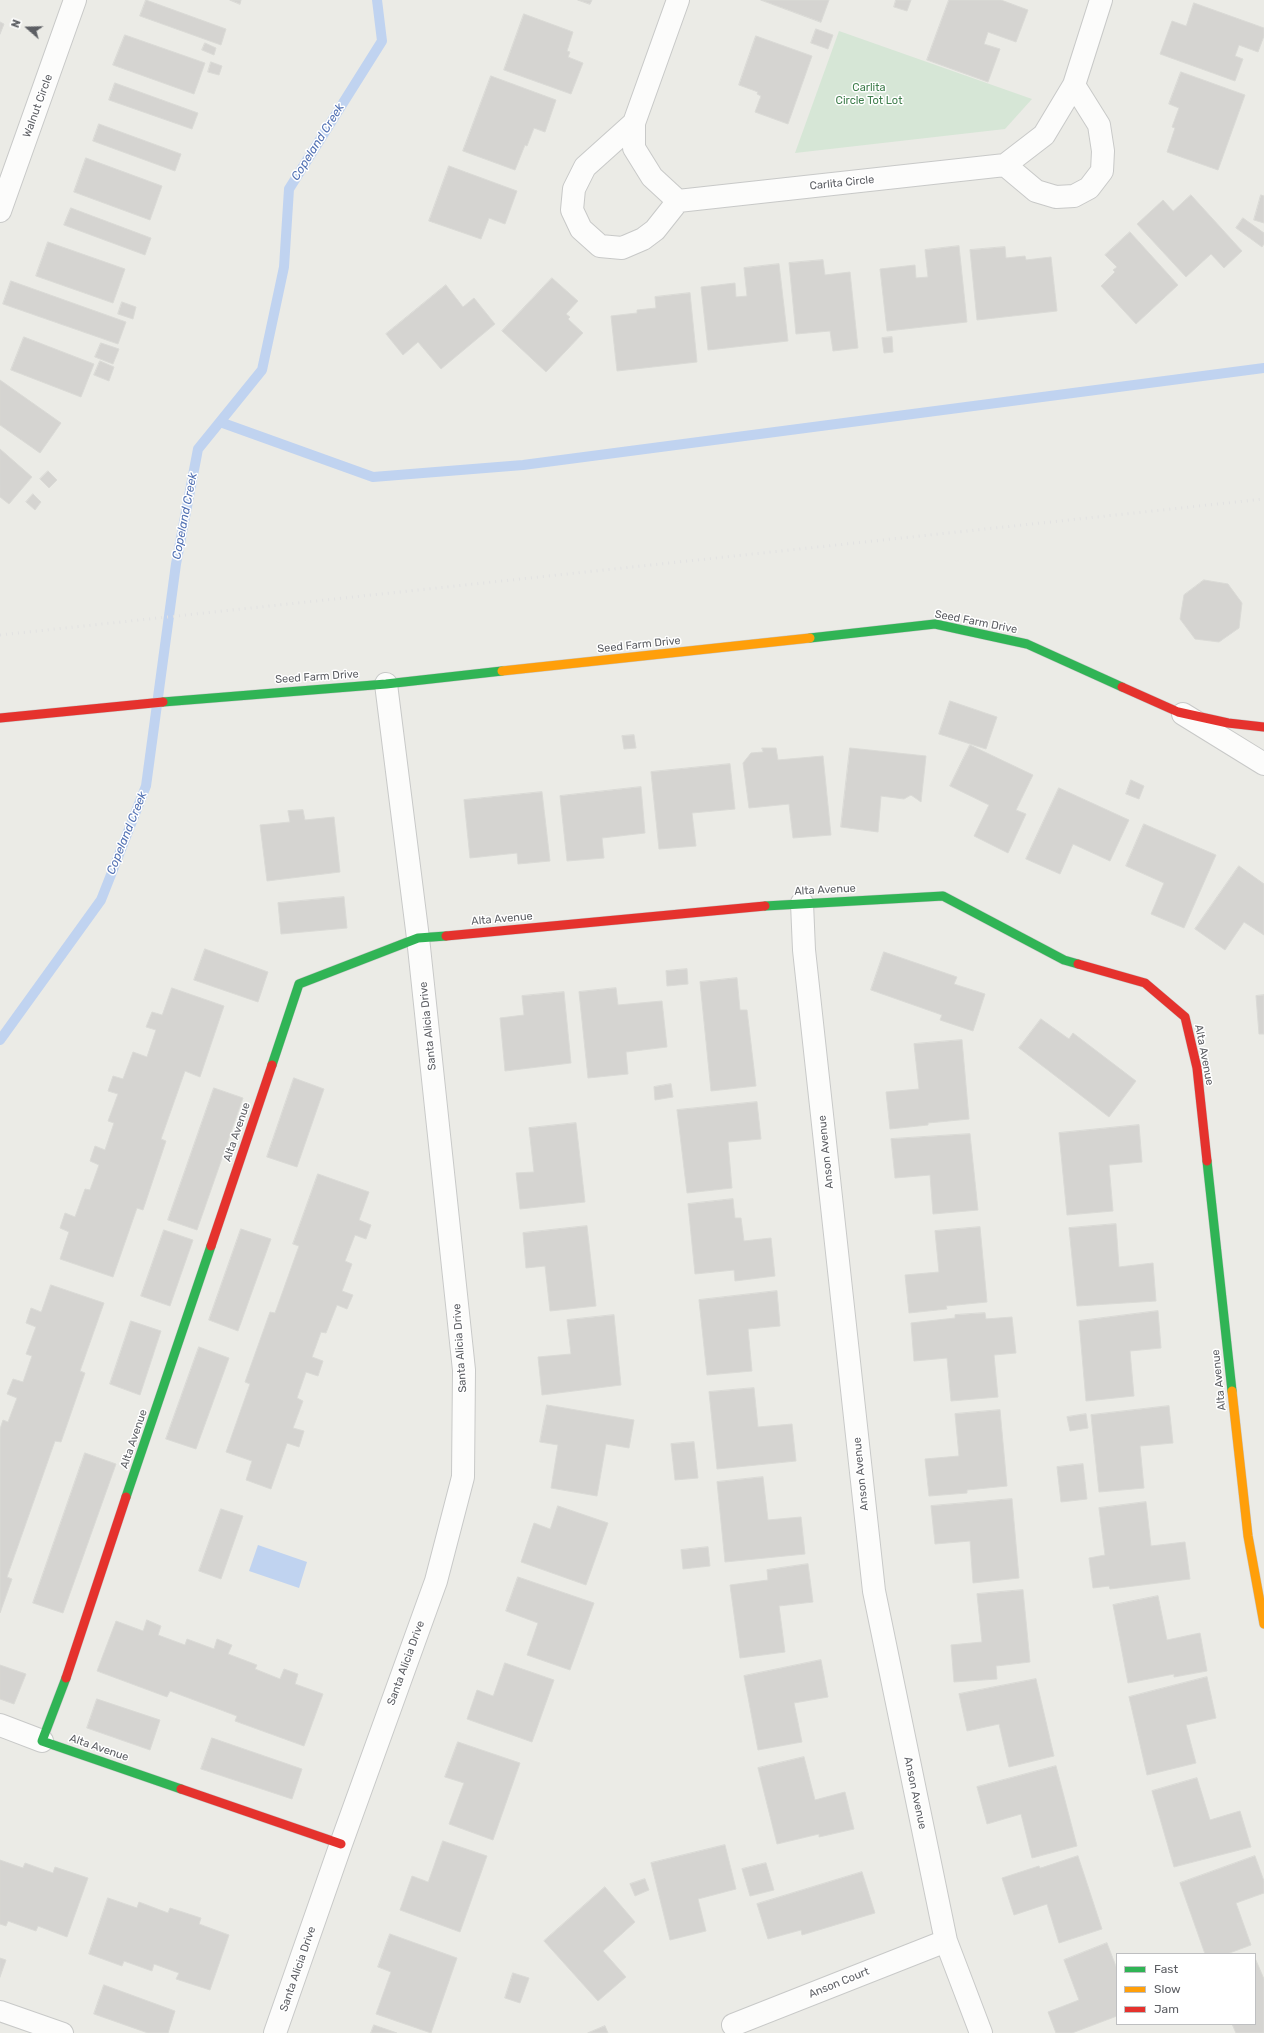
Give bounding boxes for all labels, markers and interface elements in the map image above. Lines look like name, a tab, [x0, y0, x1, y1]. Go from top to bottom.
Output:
north arrow	[8, 8, 48, 48]
text: N	[9, 18, 24, 30]
street label: Walnut Circle	[20, 72, 56, 140]
park label: Carlita Circle Tot Lot	[836, 81, 902, 107]
water label: Copeland Creek	[289, 101, 347, 183]
street label: Carlita Circle	[809, 173, 875, 193]
water label: Copeland Creek	[170, 471, 200, 561]
street label: Seed Farm Drive	[934, 608, 1018, 636]
street label: Seed Farm Drive	[597, 634, 681, 656]
street label: Seed Farm Drive	[275, 667, 359, 687]
water label: Copeland Creek	[104, 789, 150, 877]
street label: Alta Avenue	[794, 882, 856, 898]
street label: Alta Avenue	[471, 910, 533, 928]
street label: Santa Alicia Drive	[417, 981, 439, 1071]
street label: Alta Avenue	[1192, 1023, 1216, 1087]
street label: Alta Avenue	[221, 1101, 253, 1163]
street label: Anson Avenue	[816, 1115, 836, 1189]
street label: Santa Alicia Drive	[450, 1303, 470, 1393]
street label: Alta Avenue	[1209, 1349, 1229, 1411]
street label: Alta Avenue	[118, 1408, 150, 1470]
street label: Anson Avenue	[851, 1437, 871, 1511]
street label: Santa Alicia Drive	[385, 1619, 427, 1707]
street label: Alta Avenue	[68, 1732, 130, 1764]
street label: Anson Avenue	[901, 1756, 929, 1830]
street label: Santa Alicia Drive	[277, 1925, 319, 2013]
legend	[1116, 1953, 1256, 2025]
text: Fast	[1154, 1962, 1178, 1976]
street label: Anson Court	[807, 1965, 871, 2001]
text: Slow	[1154, 1982, 1181, 1996]
text: Jam	[1154, 2002, 1179, 2016]

